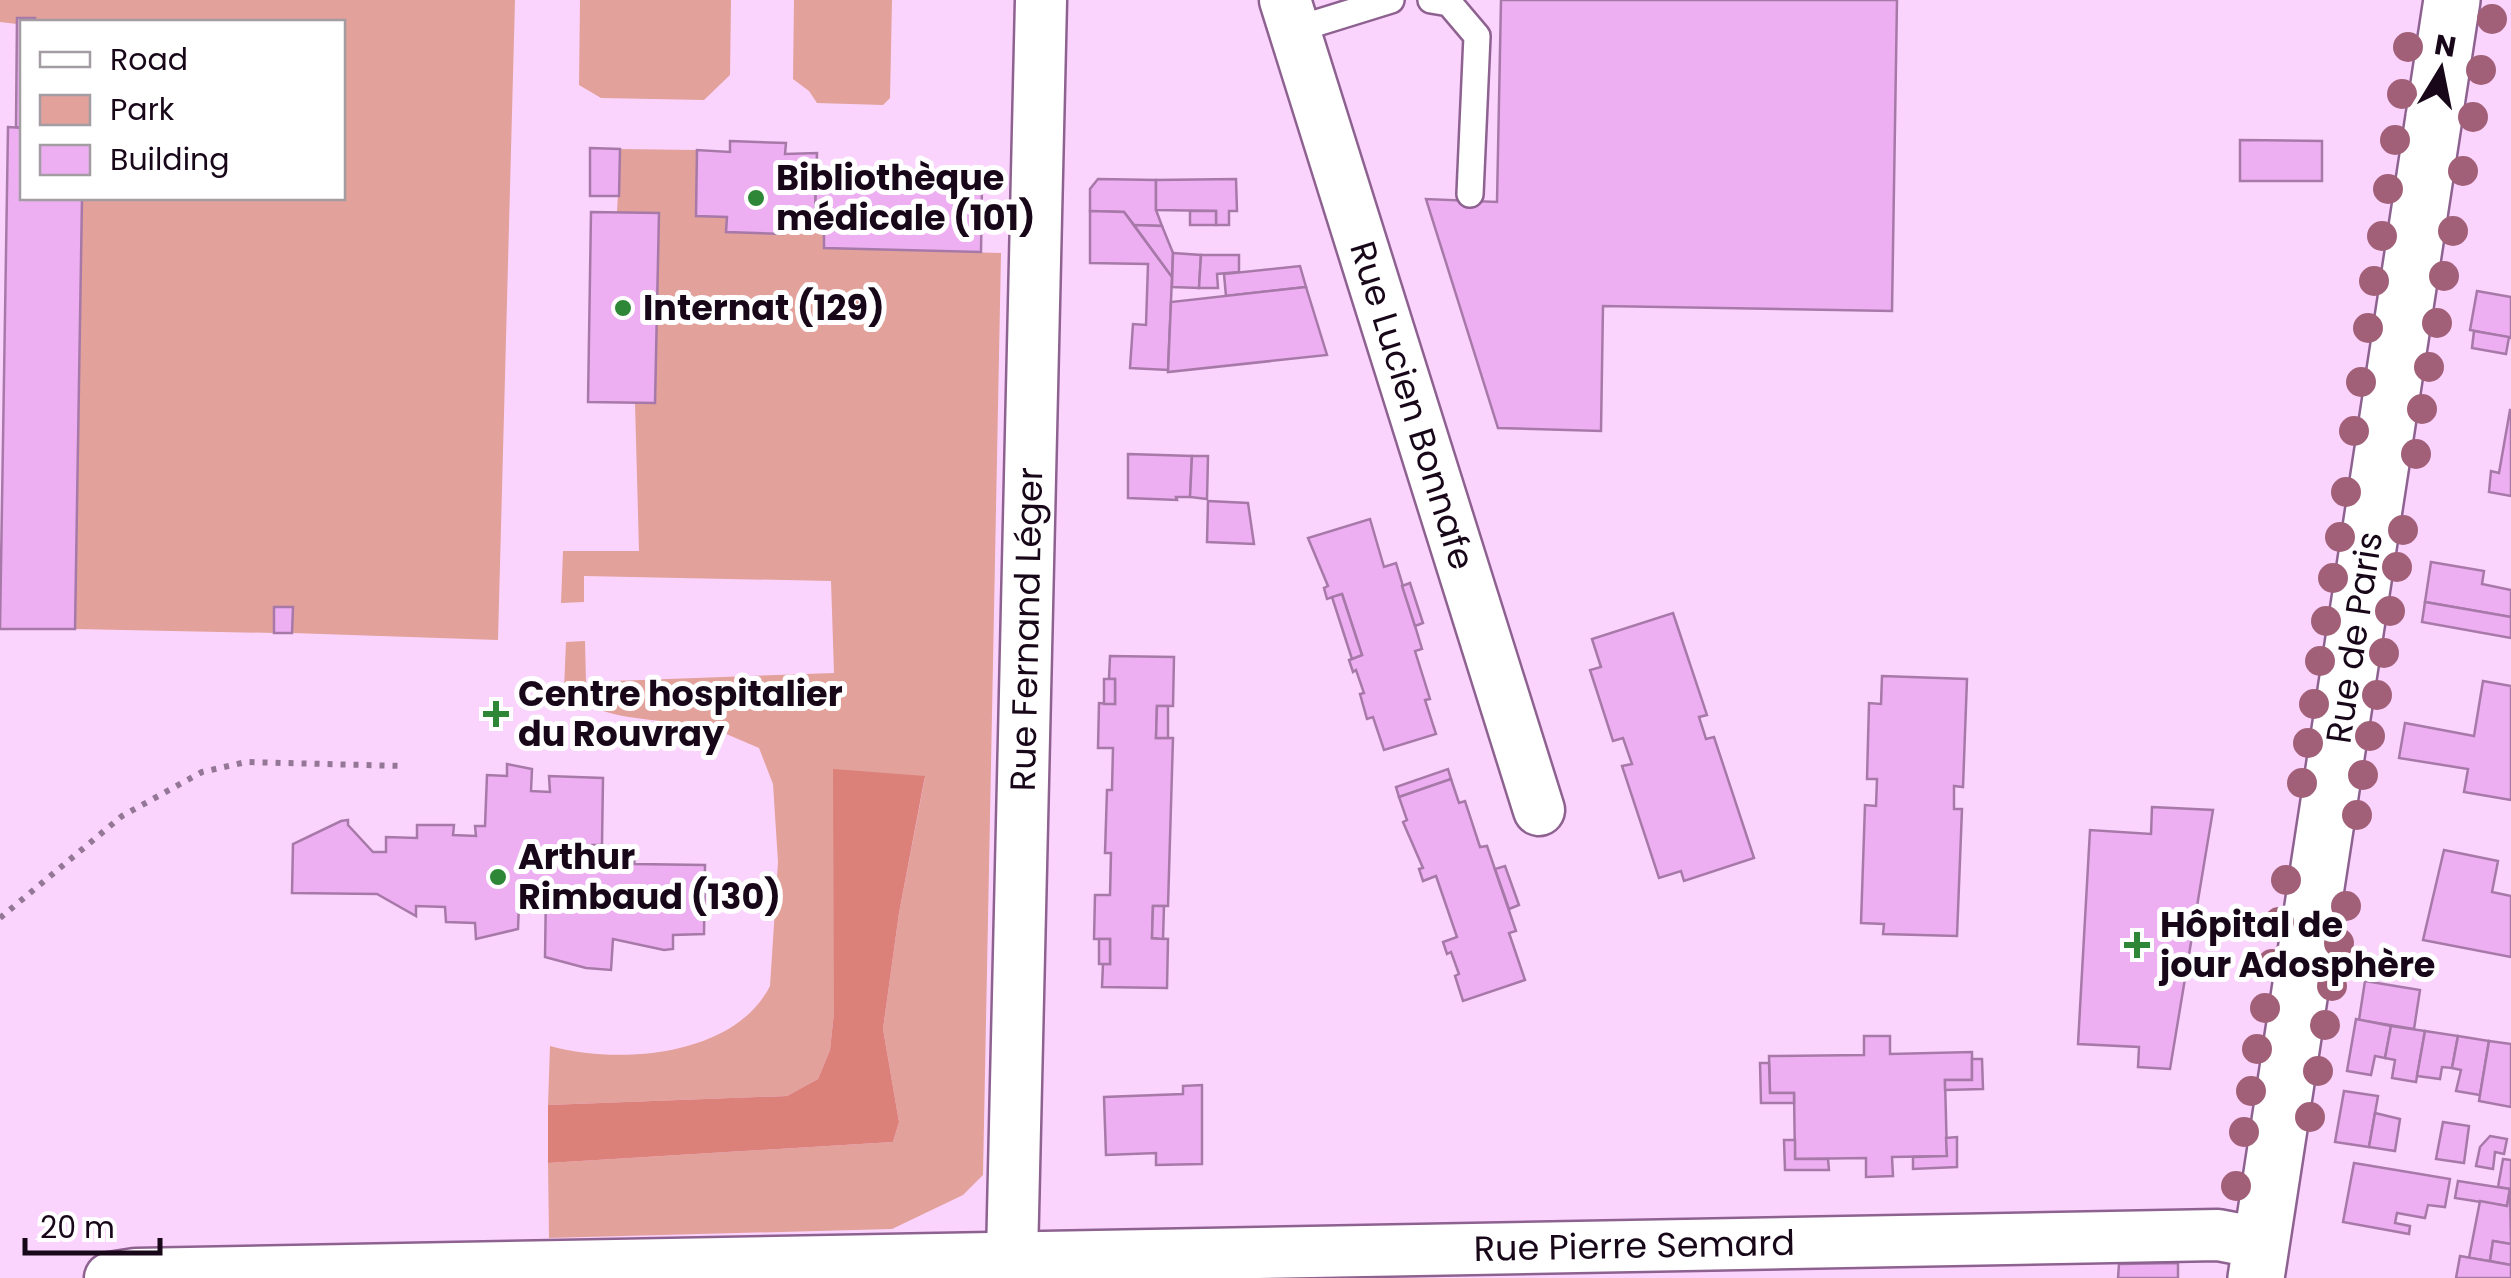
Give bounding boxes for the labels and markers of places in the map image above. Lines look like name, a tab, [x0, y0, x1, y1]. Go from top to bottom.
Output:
place label: Bibliothèque médicale (101)	[776, 153, 1036, 242]
marker: Bibliothèque médicale (101)	[745, 187, 767, 209]
place label: Internat (129)	[643, 283, 885, 332]
marker: Internat (129)	[612, 297, 634, 319]
place label: Centre hospitalier du Rouvray	[518, 669, 843, 758]
marker: Centre hospitalier du Rouvray	[483, 701, 509, 727]
place label: Arthur Rimbaud (130)	[518, 832, 781, 921]
marker: Arthur Rimbaud (130)	[487, 866, 509, 888]
place label: Hôpital de jour Adosphère	[2158, 900, 2435, 989]
marker: Hôpital de jour Adosphère	[2124, 932, 2150, 958]

